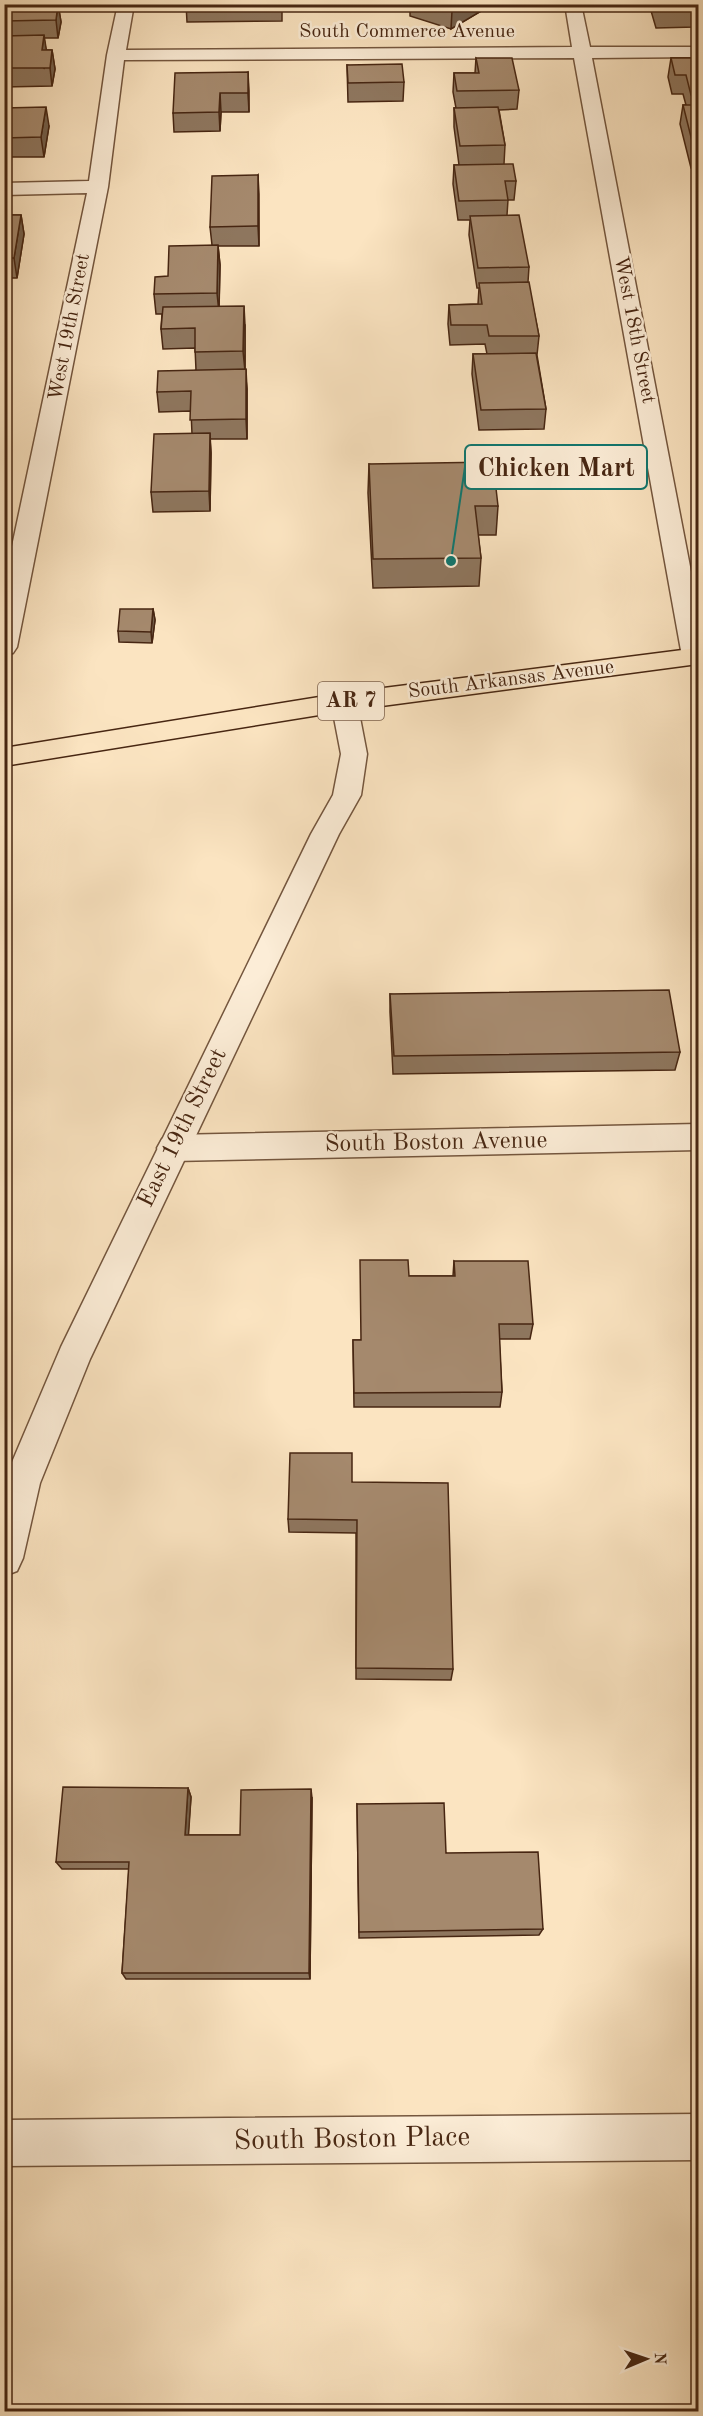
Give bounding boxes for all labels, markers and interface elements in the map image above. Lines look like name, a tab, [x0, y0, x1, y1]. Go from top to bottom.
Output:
street label: South Commerce Avenue	[299, 22, 515, 42]
street label: West 19th Street	[46, 252, 94, 402]
street label: West 18th Street	[610, 255, 658, 405]
callout: Chicken Mart	[465, 445, 647, 489]
text: Chicken Mart	[477, 456, 635, 482]
street label: South Arkansas Avenue	[407, 657, 615, 703]
road number: AR 7	[318, 682, 384, 720]
street label: East 19th Street	[134, 1045, 232, 1211]
street label: South Boston Avenue	[324, 1129, 548, 1157]
street label: South Boston Place	[233, 2124, 471, 2156]
north arrow	[616, 2329, 676, 2389]
text: N	[651, 2352, 667, 2366]

